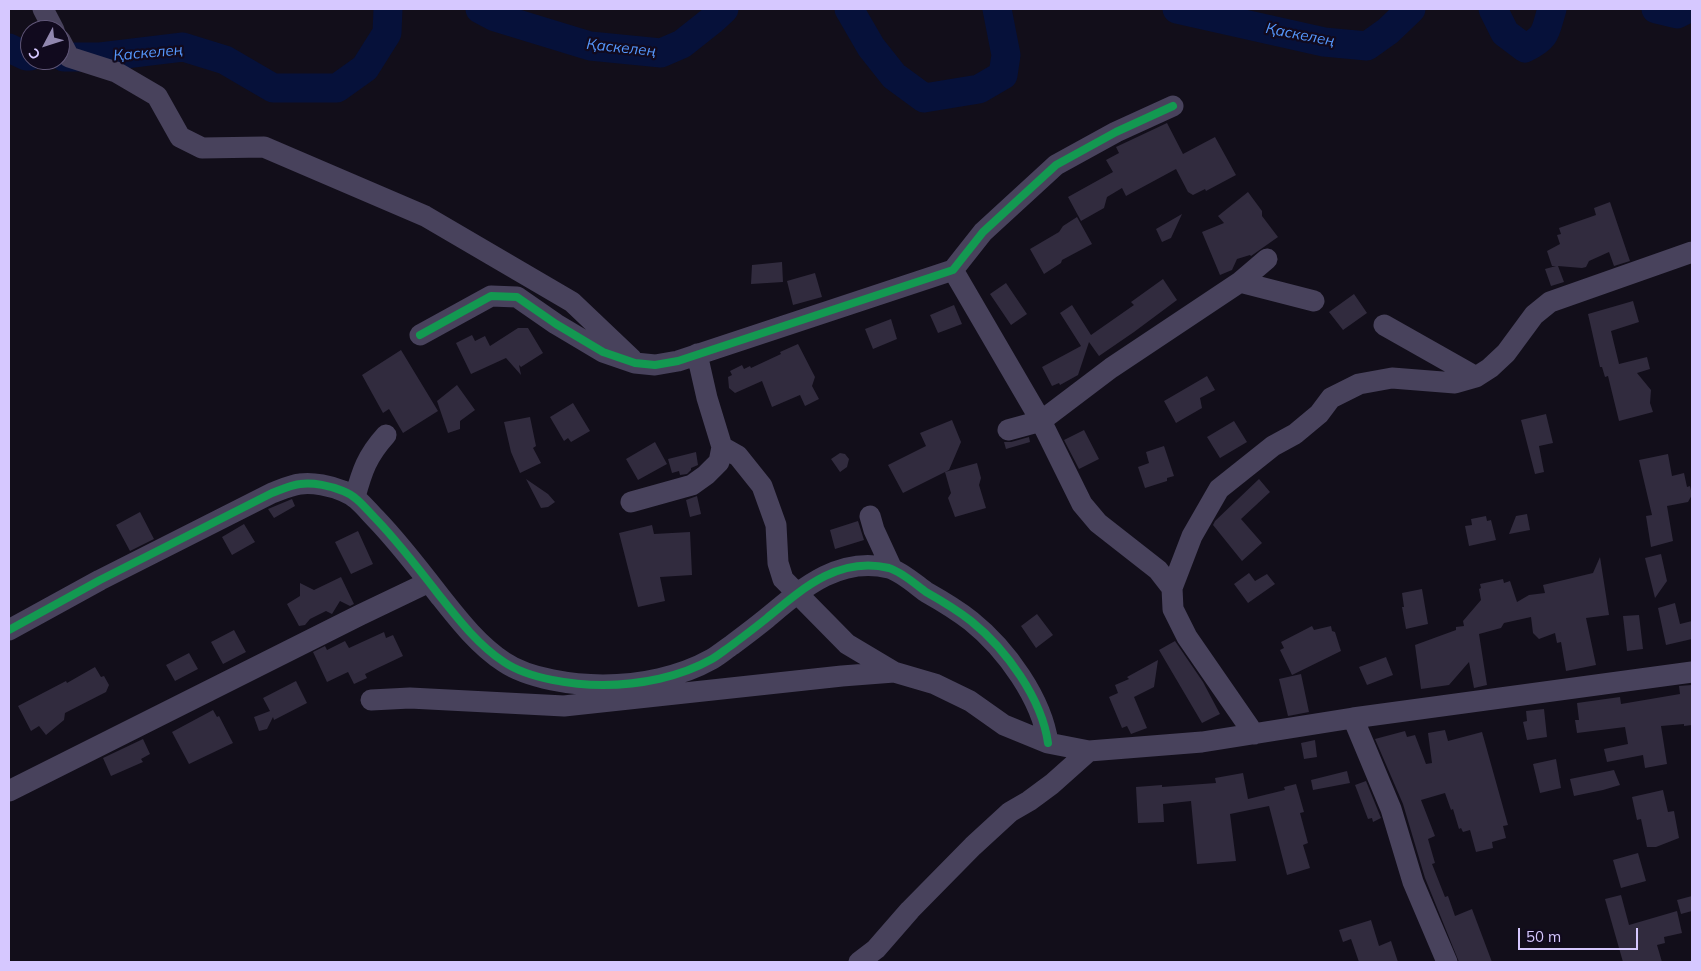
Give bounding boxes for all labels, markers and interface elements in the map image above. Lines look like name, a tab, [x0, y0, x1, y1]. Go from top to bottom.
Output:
north arrow	[20, 20, 70, 70]
water label: Қаскелең	[1264, 20, 1336, 50]
water label: Қаскелең	[586, 35, 656, 61]
water label: Қаскелең	[113, 41, 183, 65]
text: С	[24, 45, 44, 63]
scale bar	[1521, 918, 1641, 950]
text: 50 m	[1526, 927, 1561, 946]

